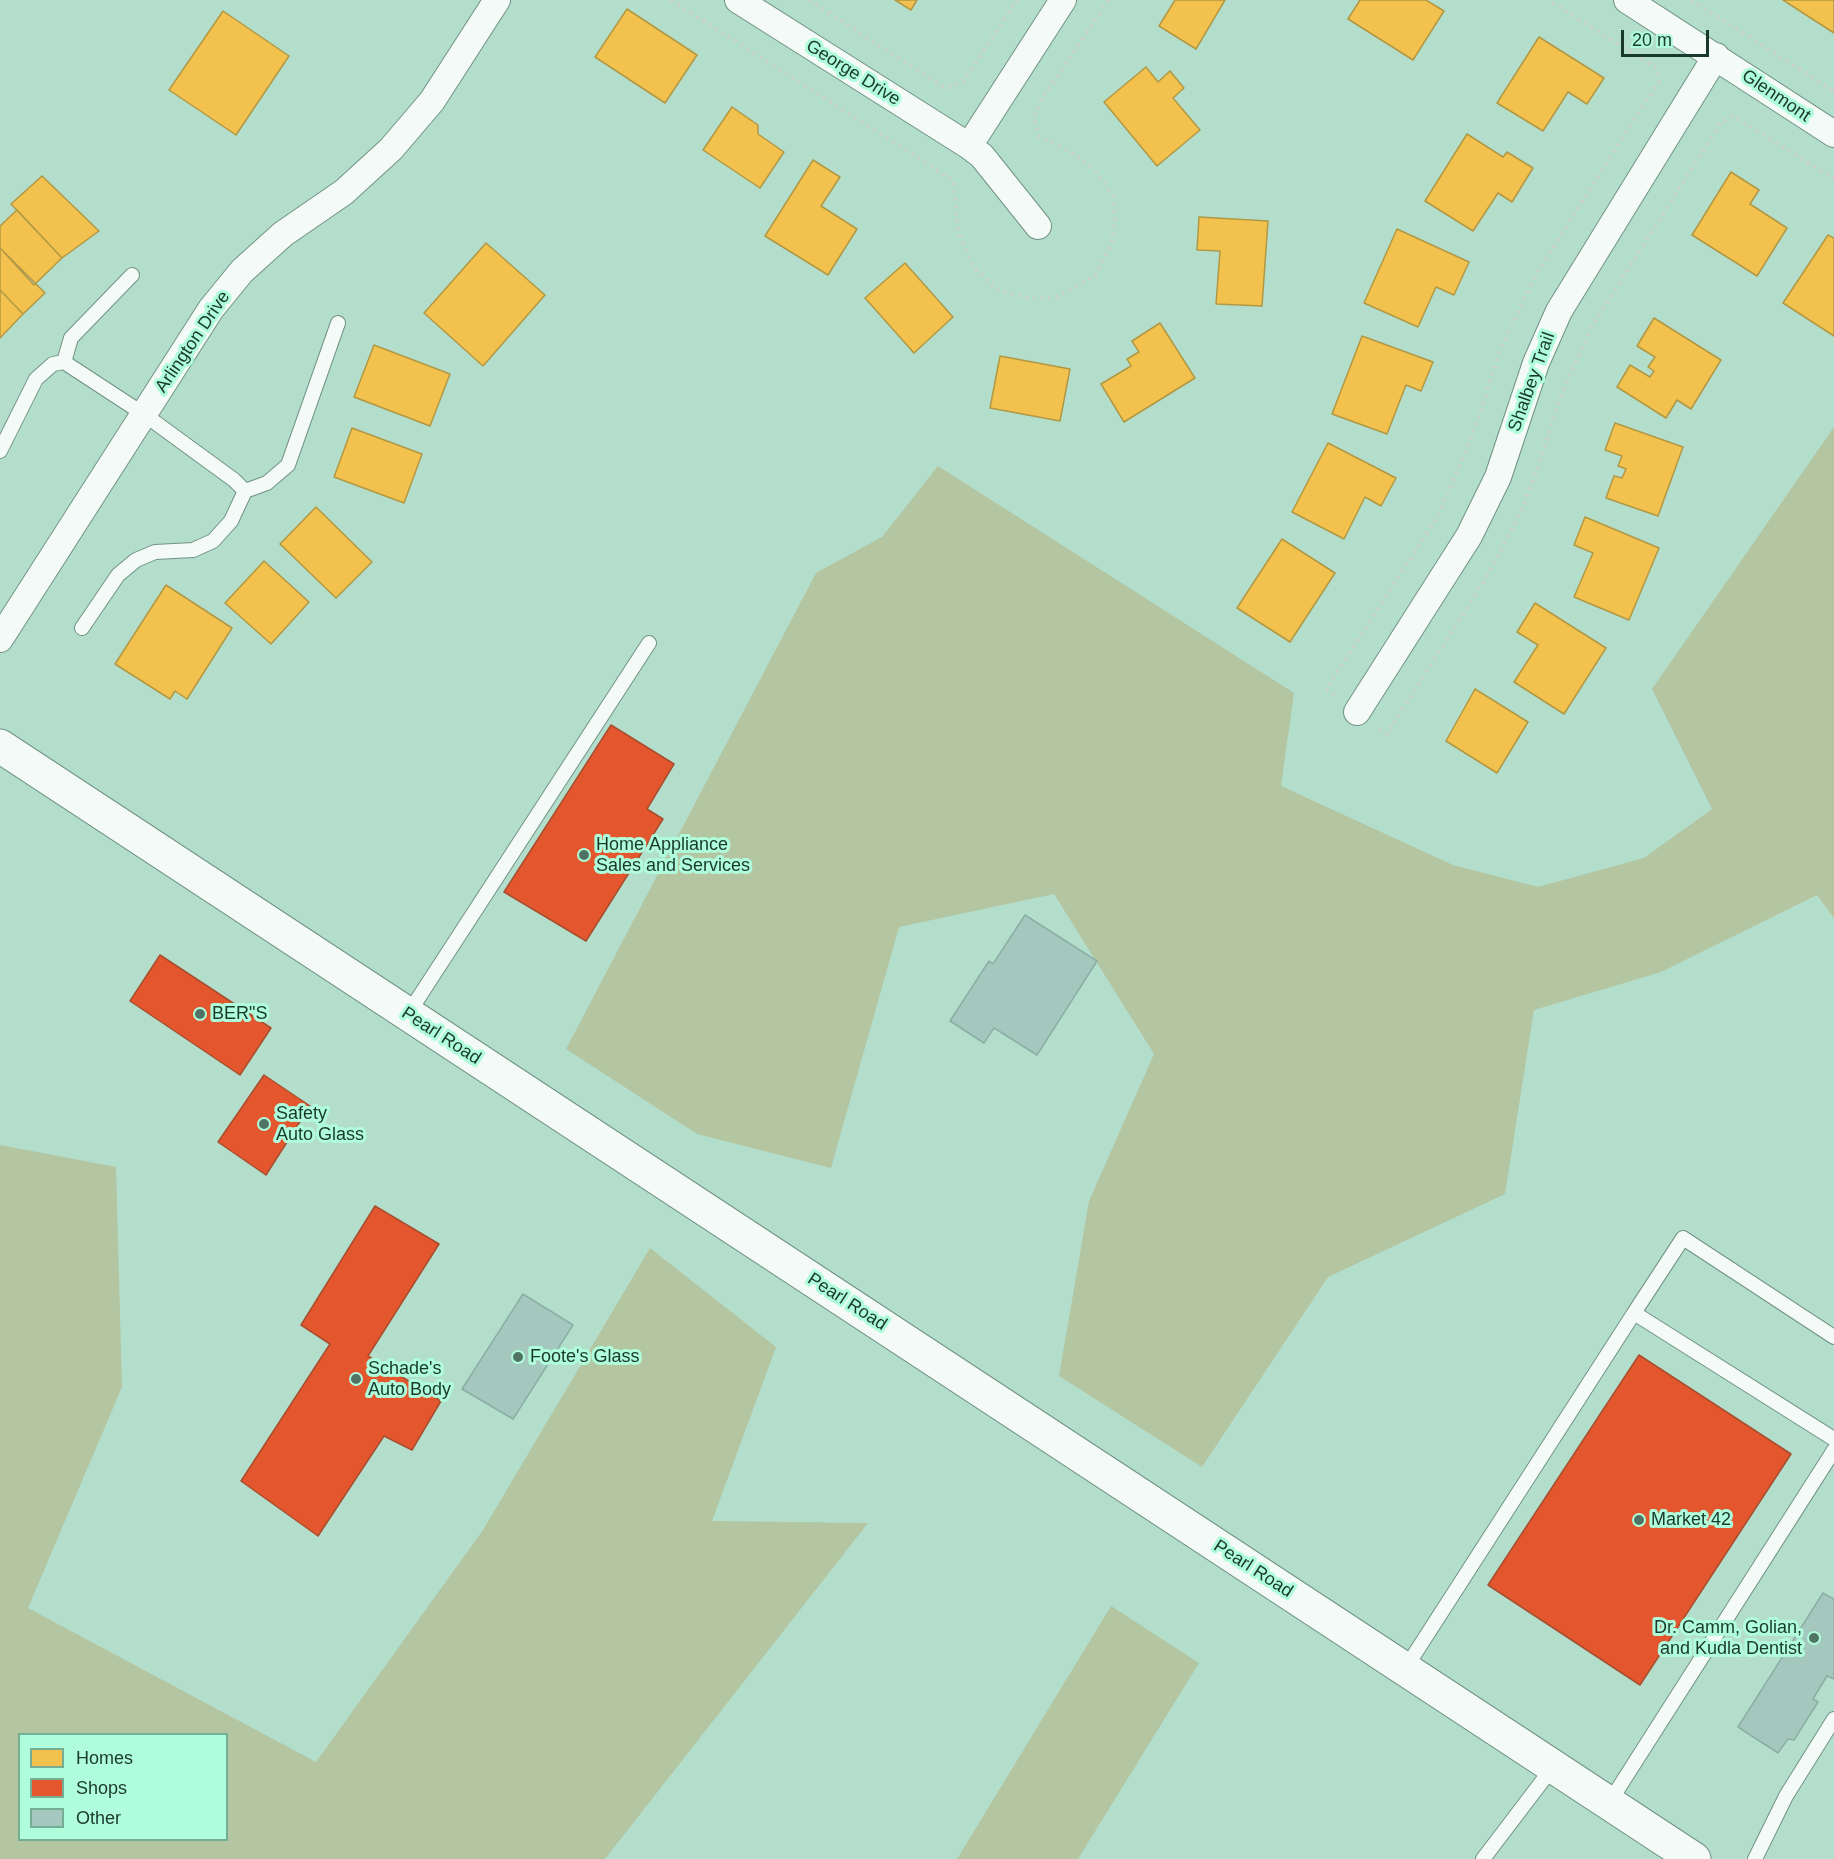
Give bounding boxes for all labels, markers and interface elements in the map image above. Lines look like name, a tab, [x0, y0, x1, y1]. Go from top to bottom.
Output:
scale bar	[1624, 18, 1712, 56]
text: 20 m	[1632, 30, 1672, 50]
street label: George Drive	[802, 35, 904, 111]
street label: Glenmont	[1738, 65, 1814, 127]
street label: Arlington Drive	[151, 287, 235, 397]
street label: Shalbey Trail	[1504, 329, 1560, 435]
place label: Home Appliance Sales and Services	[596, 834, 750, 876]
marker: Home Appliance Sales and Services	[577, 848, 591, 862]
street label: Pearl Road	[397, 1002, 485, 1070]
place label: BER"S	[212, 1003, 267, 1025]
marker: BER"S	[193, 1007, 207, 1021]
place label: Safety Auto Glass	[276, 1103, 364, 1146]
marker: Safety Auto Glass	[257, 1117, 271, 1131]
street label: Pearl Road	[803, 1268, 891, 1336]
place label: Foote's Glass	[530, 1346, 639, 1368]
marker: Foote's Glass	[511, 1350, 525, 1364]
place label: Schade's Auto Body	[368, 1358, 451, 1400]
marker: Schade's Auto Body	[349, 1372, 363, 1386]
place label: Market 42	[1651, 1509, 1731, 1531]
marker: Market 42	[1632, 1513, 1646, 1527]
street label: Pearl Road	[1209, 1535, 1297, 1603]
place label: Dr. Camm, Golian, and Kudla Dentist	[1654, 1617, 1802, 1660]
marker: Dr. Camm, Golian, and Kudla Dentist	[1807, 1631, 1821, 1645]
legend	[18, 1733, 228, 1841]
text: Homes	[76, 1748, 133, 1768]
text: Shops	[76, 1778, 127, 1798]
text: Other	[76, 1808, 121, 1828]

